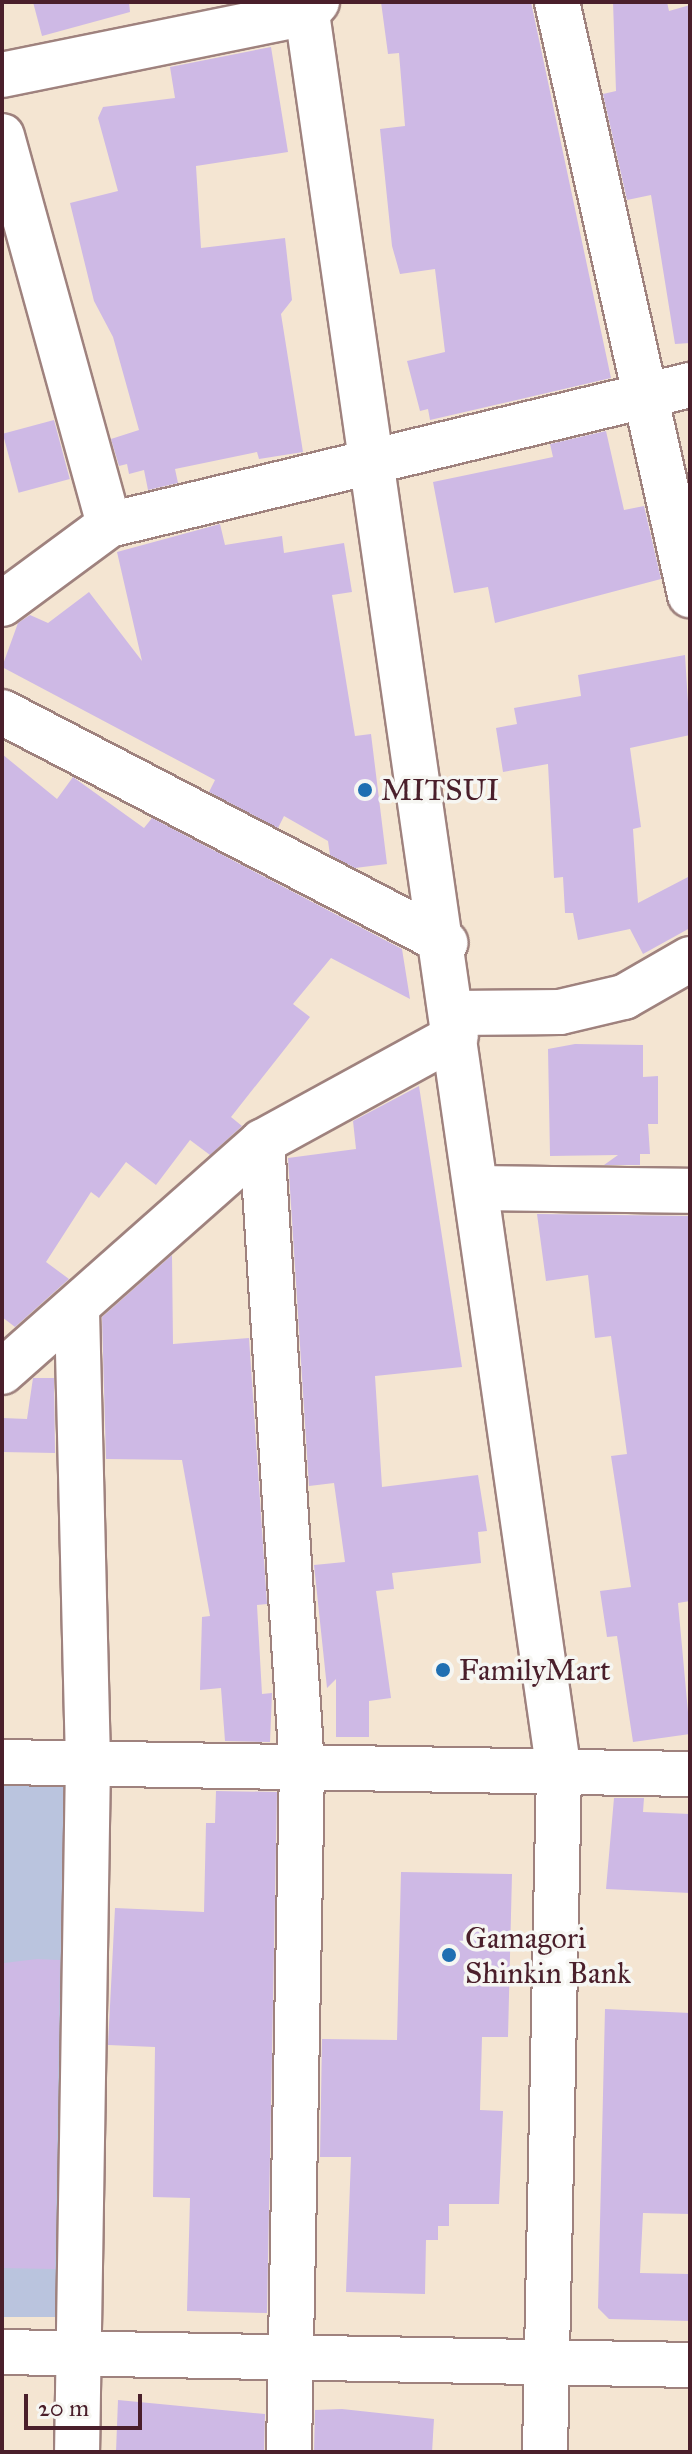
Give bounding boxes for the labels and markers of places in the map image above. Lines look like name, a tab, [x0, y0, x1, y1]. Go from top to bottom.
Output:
place label: MITSUI	[381, 772, 499, 808]
marker: MITSUI	[356, 781, 374, 799]
place label: FamilyMart	[459, 1652, 611, 1688]
marker: FamilyMart	[434, 1661, 452, 1679]
place label: Gamagori Shinkin Bank	[465, 1920, 631, 1990]
marker: Gamagori Shinkin Bank	[440, 1946, 458, 1964]

